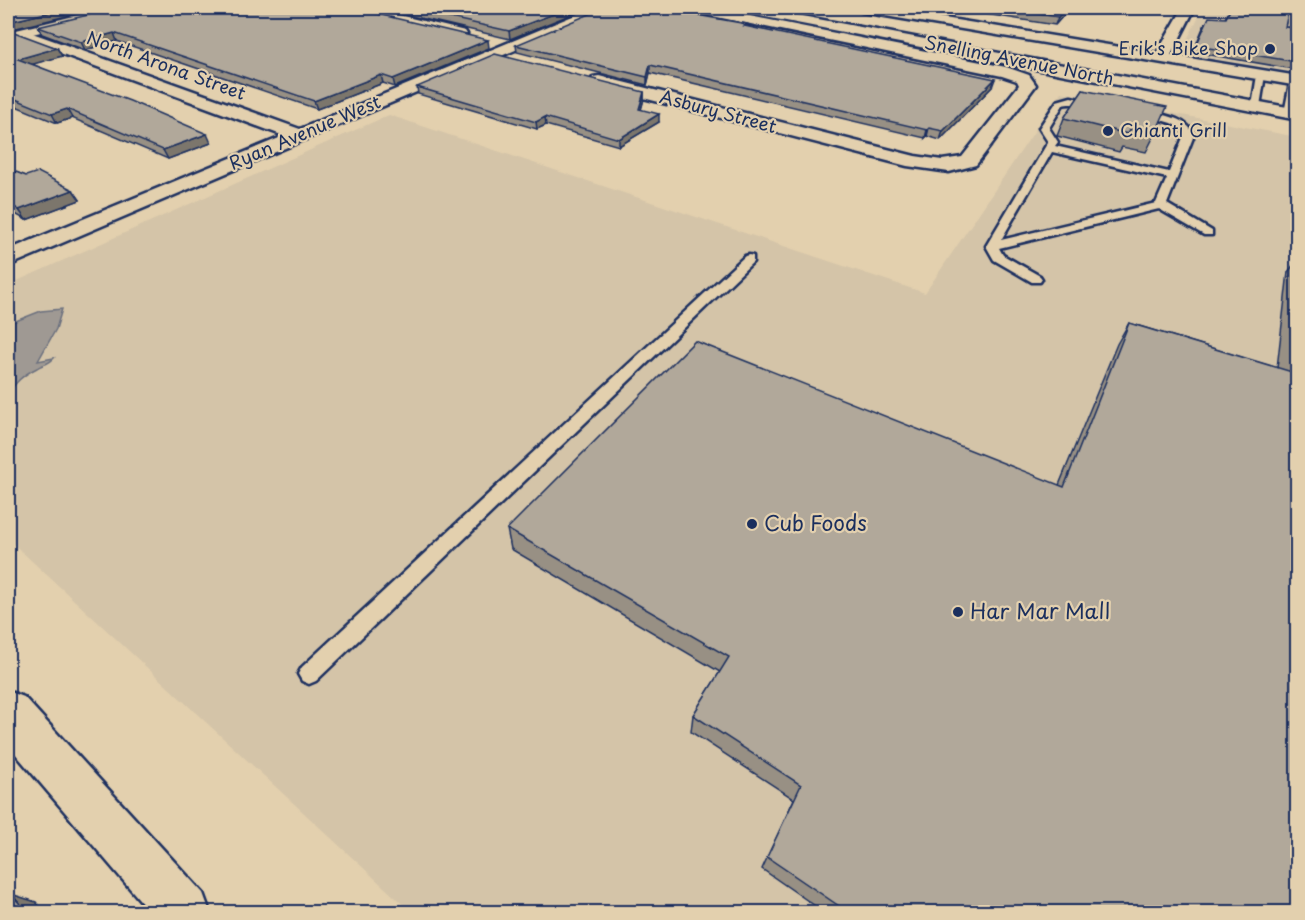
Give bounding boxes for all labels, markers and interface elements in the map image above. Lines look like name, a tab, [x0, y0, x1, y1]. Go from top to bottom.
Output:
street label: North Arona Street	[83, 23, 250, 106]
street label: Snelling Avenue North	[922, 28, 1116, 91]
place label: Erik's Bike Shop	[1119, 34, 1258, 61]
marker: Erik's Bike Shop	[1263, 42, 1277, 56]
street label: Asbury Street	[657, 82, 780, 139]
street label: Ryan Avenue West	[224, 87, 384, 176]
place label: Chianti Grill	[1120, 116, 1227, 143]
marker: Chianti Grill	[1101, 124, 1115, 138]
place label: Cub Foods	[764, 506, 867, 538]
marker: Cub Foods	[745, 517, 759, 531]
place label: Har Mar Mall	[970, 594, 1110, 626]
marker: Har Mar Mall	[951, 605, 965, 619]

